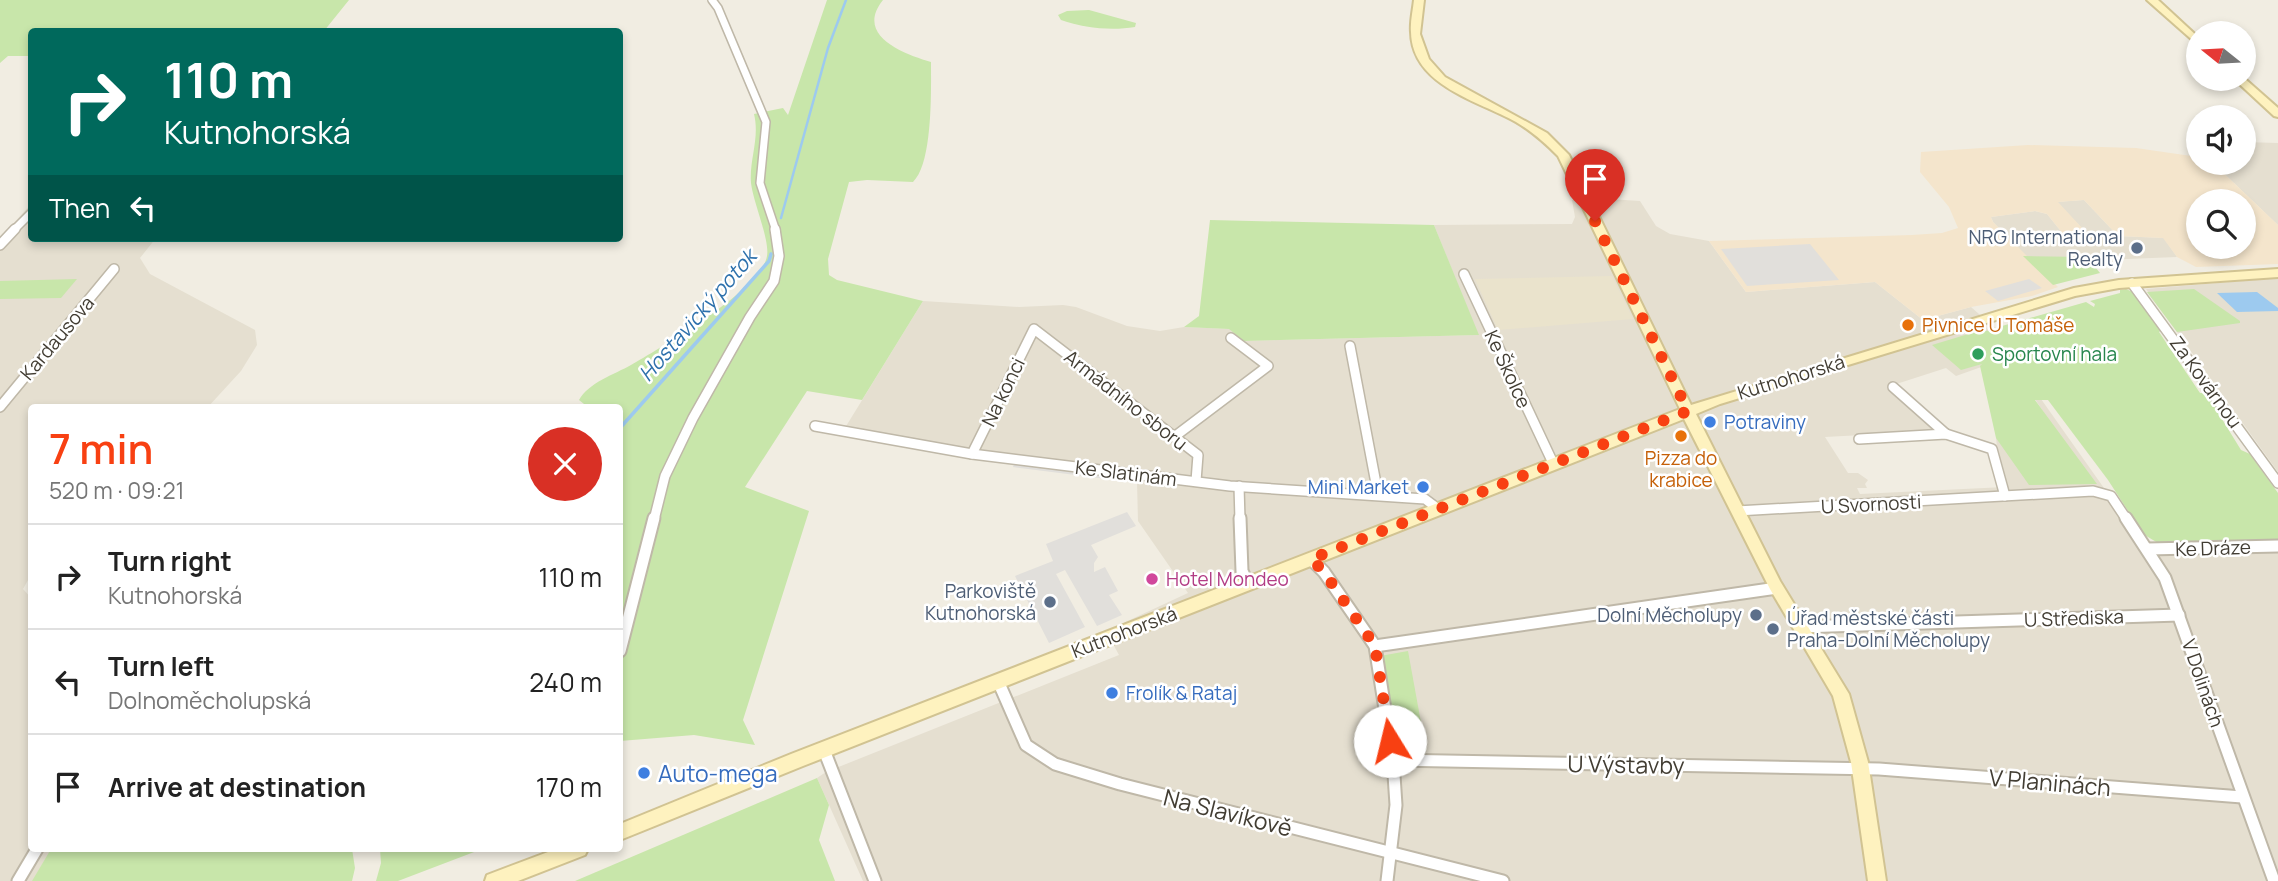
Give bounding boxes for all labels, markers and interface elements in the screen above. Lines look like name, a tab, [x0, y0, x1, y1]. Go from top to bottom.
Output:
north arrow	[2186, 21, 2256, 91]
map controls	[2186, 21, 2256, 259]
text: 110 m	[164, 46, 293, 113]
icon: right	[49, 56, 140, 147]
button: sound	[2186, 105, 2256, 175]
text: Kutnohorská	[164, 110, 351, 154]
pin	[1565, 149, 1625, 221]
icon: arrive	[1576, 160, 1614, 198]
icon: left	[124, 189, 162, 227]
button: search	[2186, 189, 2256, 259]
text: Then	[49, 190, 110, 226]
place label: NRG International Realty	[1969, 224, 2123, 272]
marker: NRG International Realty	[2129, 240, 2145, 256]
water label: Hostavický potok	[632, 241, 764, 387]
street label: Kardausova	[14, 291, 100, 385]
place label: Pivnice U Tomáše	[1922, 312, 2074, 338]
marker: Pivnice U Tomáše	[1900, 317, 1916, 333]
street label: Ke Školce	[1479, 326, 1537, 412]
street label: Za Kovárnou	[2164, 331, 2248, 433]
place label: Sportovní hala	[1992, 341, 2117, 367]
street label: Armádního sboru	[1059, 344, 1193, 456]
marker: Sportovní hala	[1970, 346, 1986, 362]
street label: Kutnohorská	[1734, 348, 1848, 406]
street label: Na konci	[975, 353, 1031, 431]
place label: Potraviny	[1724, 409, 1806, 435]
marker: Potraviny	[1702, 414, 1718, 430]
text: 7 min	[49, 419, 153, 477]
button: close	[528, 427, 602, 501]
marker: Pizza do krabice	[1673, 428, 1689, 444]
place label: Pizza do krabice	[1645, 445, 1717, 493]
street label: Ke Slatinám	[1074, 454, 1178, 492]
text: 520 m · 09:21	[49, 474, 185, 506]
place label: Mini Market	[1308, 474, 1409, 500]
marker: Mini Market	[1415, 479, 1431, 495]
street label: U Svornosti	[1820, 488, 1922, 520]
street label: Ke Dráze	[2175, 534, 2251, 562]
text: Turn right	[108, 543, 232, 579]
icon: right	[49, 558, 87, 596]
text: 110 m	[539, 559, 602, 595]
place label: Hotel Mondeo	[1166, 566, 1289, 592]
marker: Hotel Mondeo	[1144, 571, 1160, 587]
place label: Parkoviště Kutnohorská	[925, 578, 1036, 626]
text: Kutnohorská	[108, 579, 242, 611]
marker: Parkoviště Kutnohorská	[1042, 594, 1058, 610]
street label: Kutnohorská	[1068, 600, 1180, 664]
place label: Dolní Měcholupy	[1597, 602, 1742, 628]
street label: U Střediska	[2024, 603, 2124, 633]
place label: Úřad městské části Praha-Dolní Měcholupy	[1787, 605, 1990, 653]
marker: Dolní Měcholupy	[1748, 607, 1764, 623]
marker: Úřad městské části Praha-Dolní Měcholupy	[1765, 621, 1781, 637]
street label: V Dolinách	[2176, 635, 2230, 731]
text: Turn left	[108, 648, 215, 684]
icon: left	[49, 663, 87, 701]
text: 240 m	[529, 664, 602, 700]
place label: Frolík & Rataj	[1126, 680, 1237, 706]
text: Dolnoměcholupská	[108, 684, 311, 716]
marker: Frolík & Rataj	[1104, 685, 1120, 701]
position arrow	[1353, 704, 1427, 778]
street label: U Výstavby	[1567, 747, 1685, 781]
place label: Auto-mega	[658, 757, 778, 789]
street label: V Planinách	[1988, 761, 2112, 803]
marker: Auto-mega	[636, 765, 652, 781]
icon: arrive	[49, 768, 87, 806]
text: Arrive at destination	[108, 769, 366, 805]
text: 170 m	[536, 769, 602, 805]
street label: Na Slavíkově	[1160, 781, 1296, 843]

